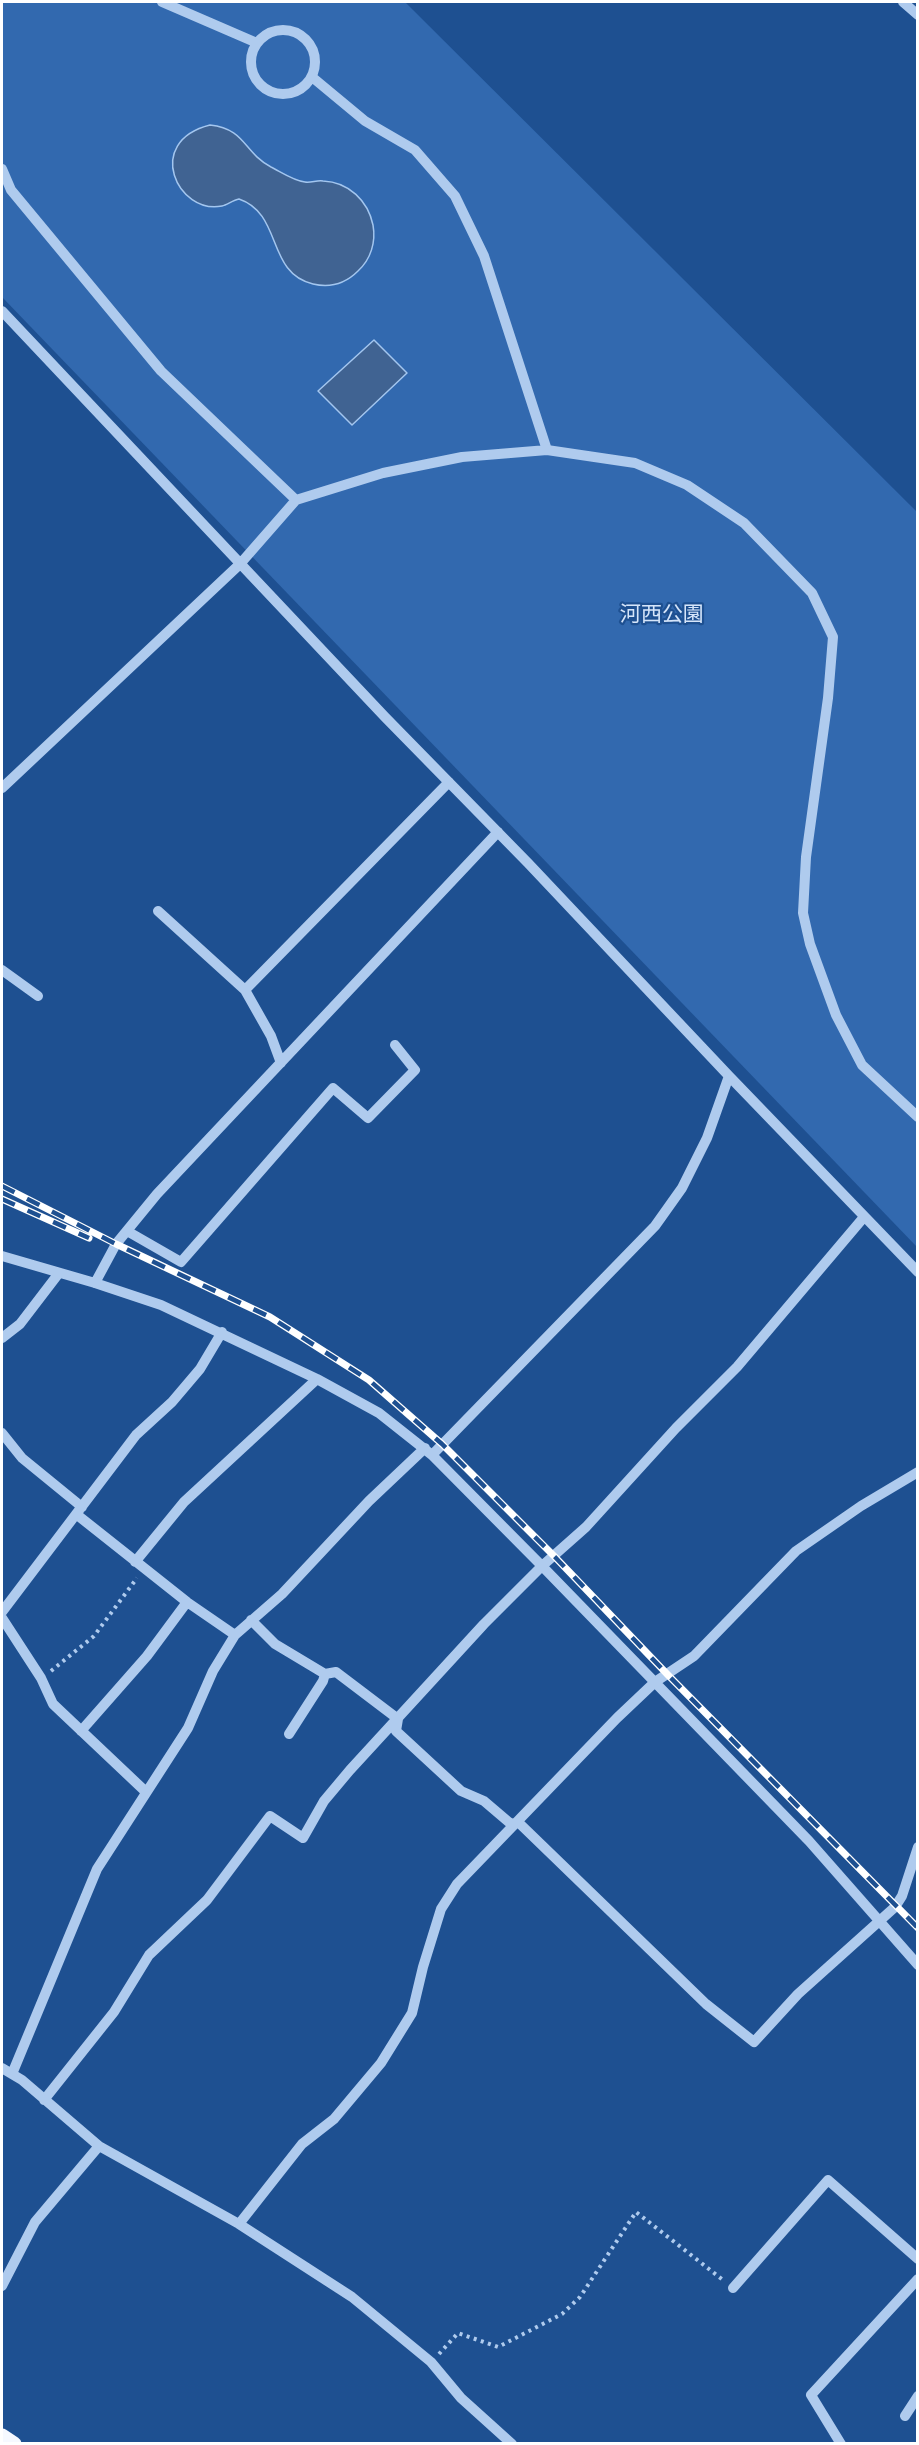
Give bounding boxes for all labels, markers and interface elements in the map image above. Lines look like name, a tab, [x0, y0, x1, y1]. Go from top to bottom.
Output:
park label: 河西公園	[620, 603, 704, 629]

